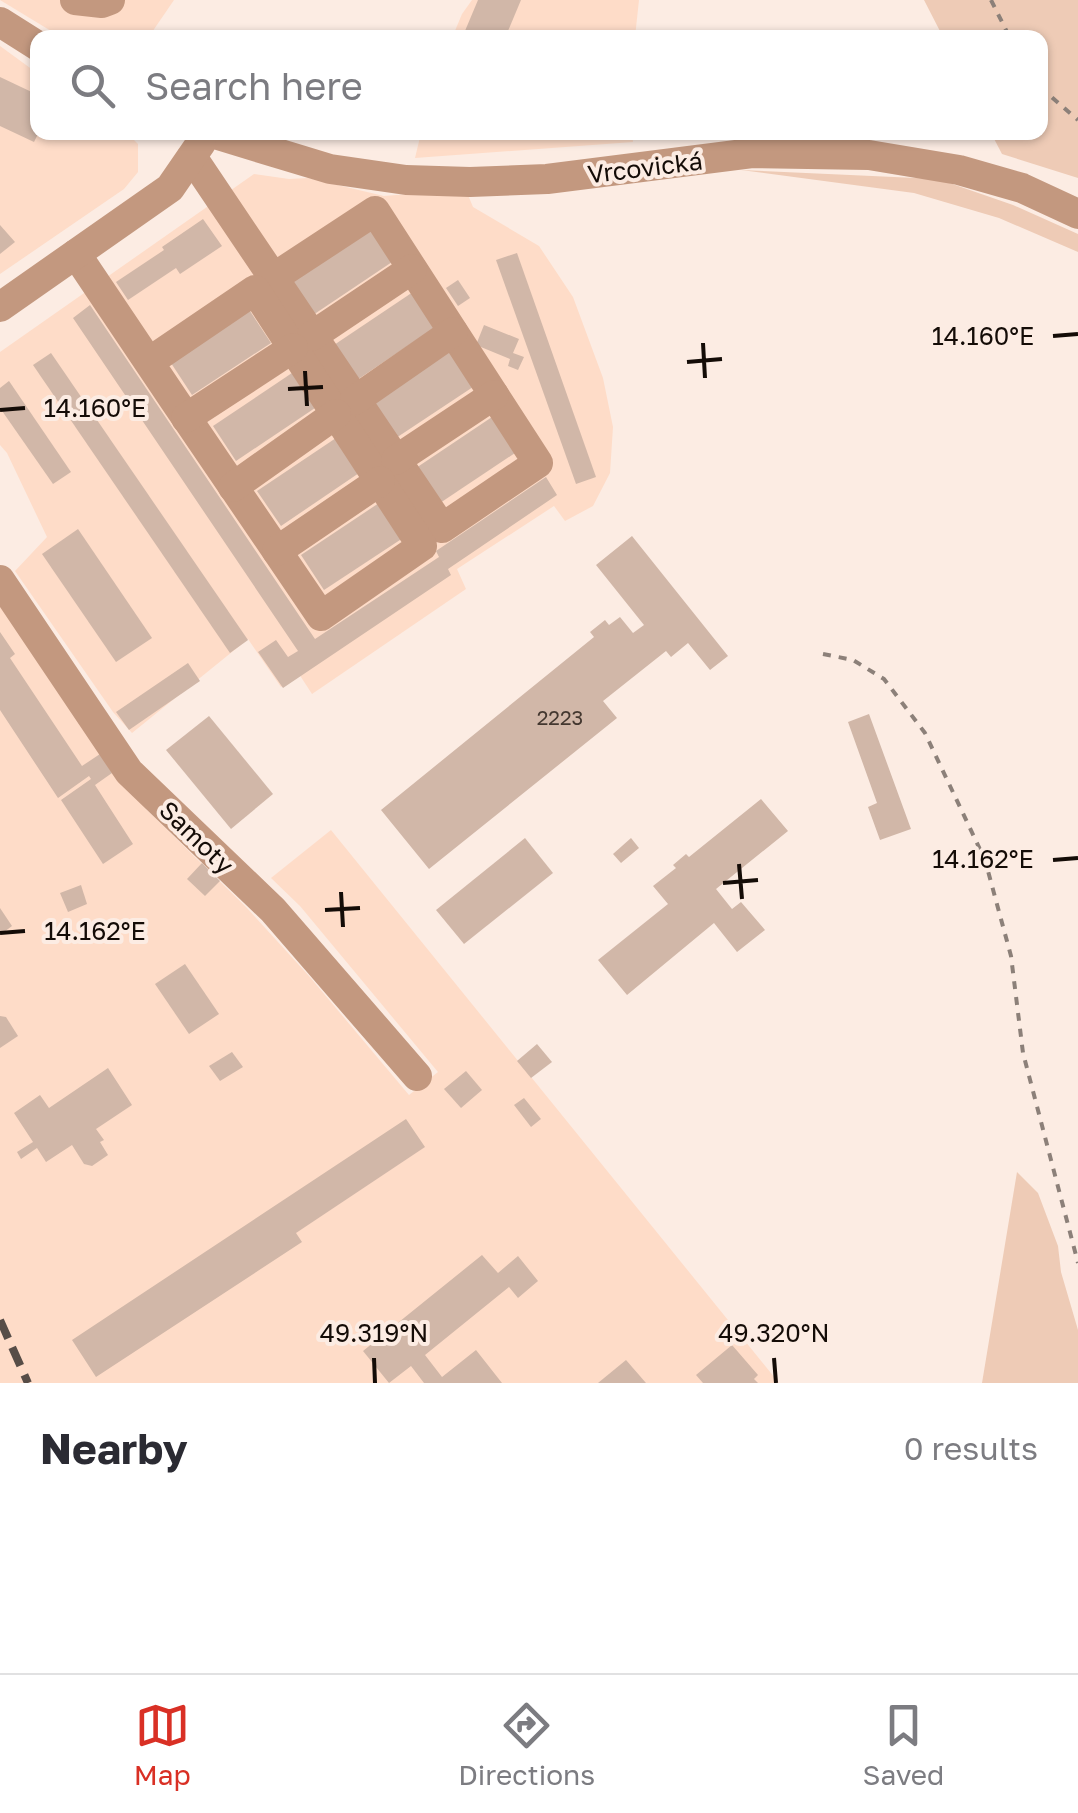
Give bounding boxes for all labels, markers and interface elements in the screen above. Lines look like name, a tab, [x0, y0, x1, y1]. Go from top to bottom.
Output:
search box	[30, 30, 1048, 140]
icon: search	[65, 58, 120, 113]
text: Search here	[145, 63, 363, 108]
street label: Vrcovická	[586, 145, 704, 189]
text: 14.160°E	[932, 320, 1034, 351]
text: 14.160°E	[44, 392, 146, 423]
house number: 2223	[537, 705, 583, 729]
street label: Samoty	[153, 794, 241, 880]
text: 14.162°E	[932, 843, 1034, 874]
text: 14.162°E	[44, 915, 146, 946]
text: 49.319°N	[320, 1317, 428, 1348]
text: 49.320°N	[718, 1317, 830, 1348]
text: Nearby	[40, 1423, 188, 1473]
text: 0 results	[904, 1429, 1038, 1467]
tab: Map	[134, 1698, 191, 1791]
tab: Directions	[458, 1698, 595, 1791]
tab: Saved	[862, 1698, 944, 1791]

